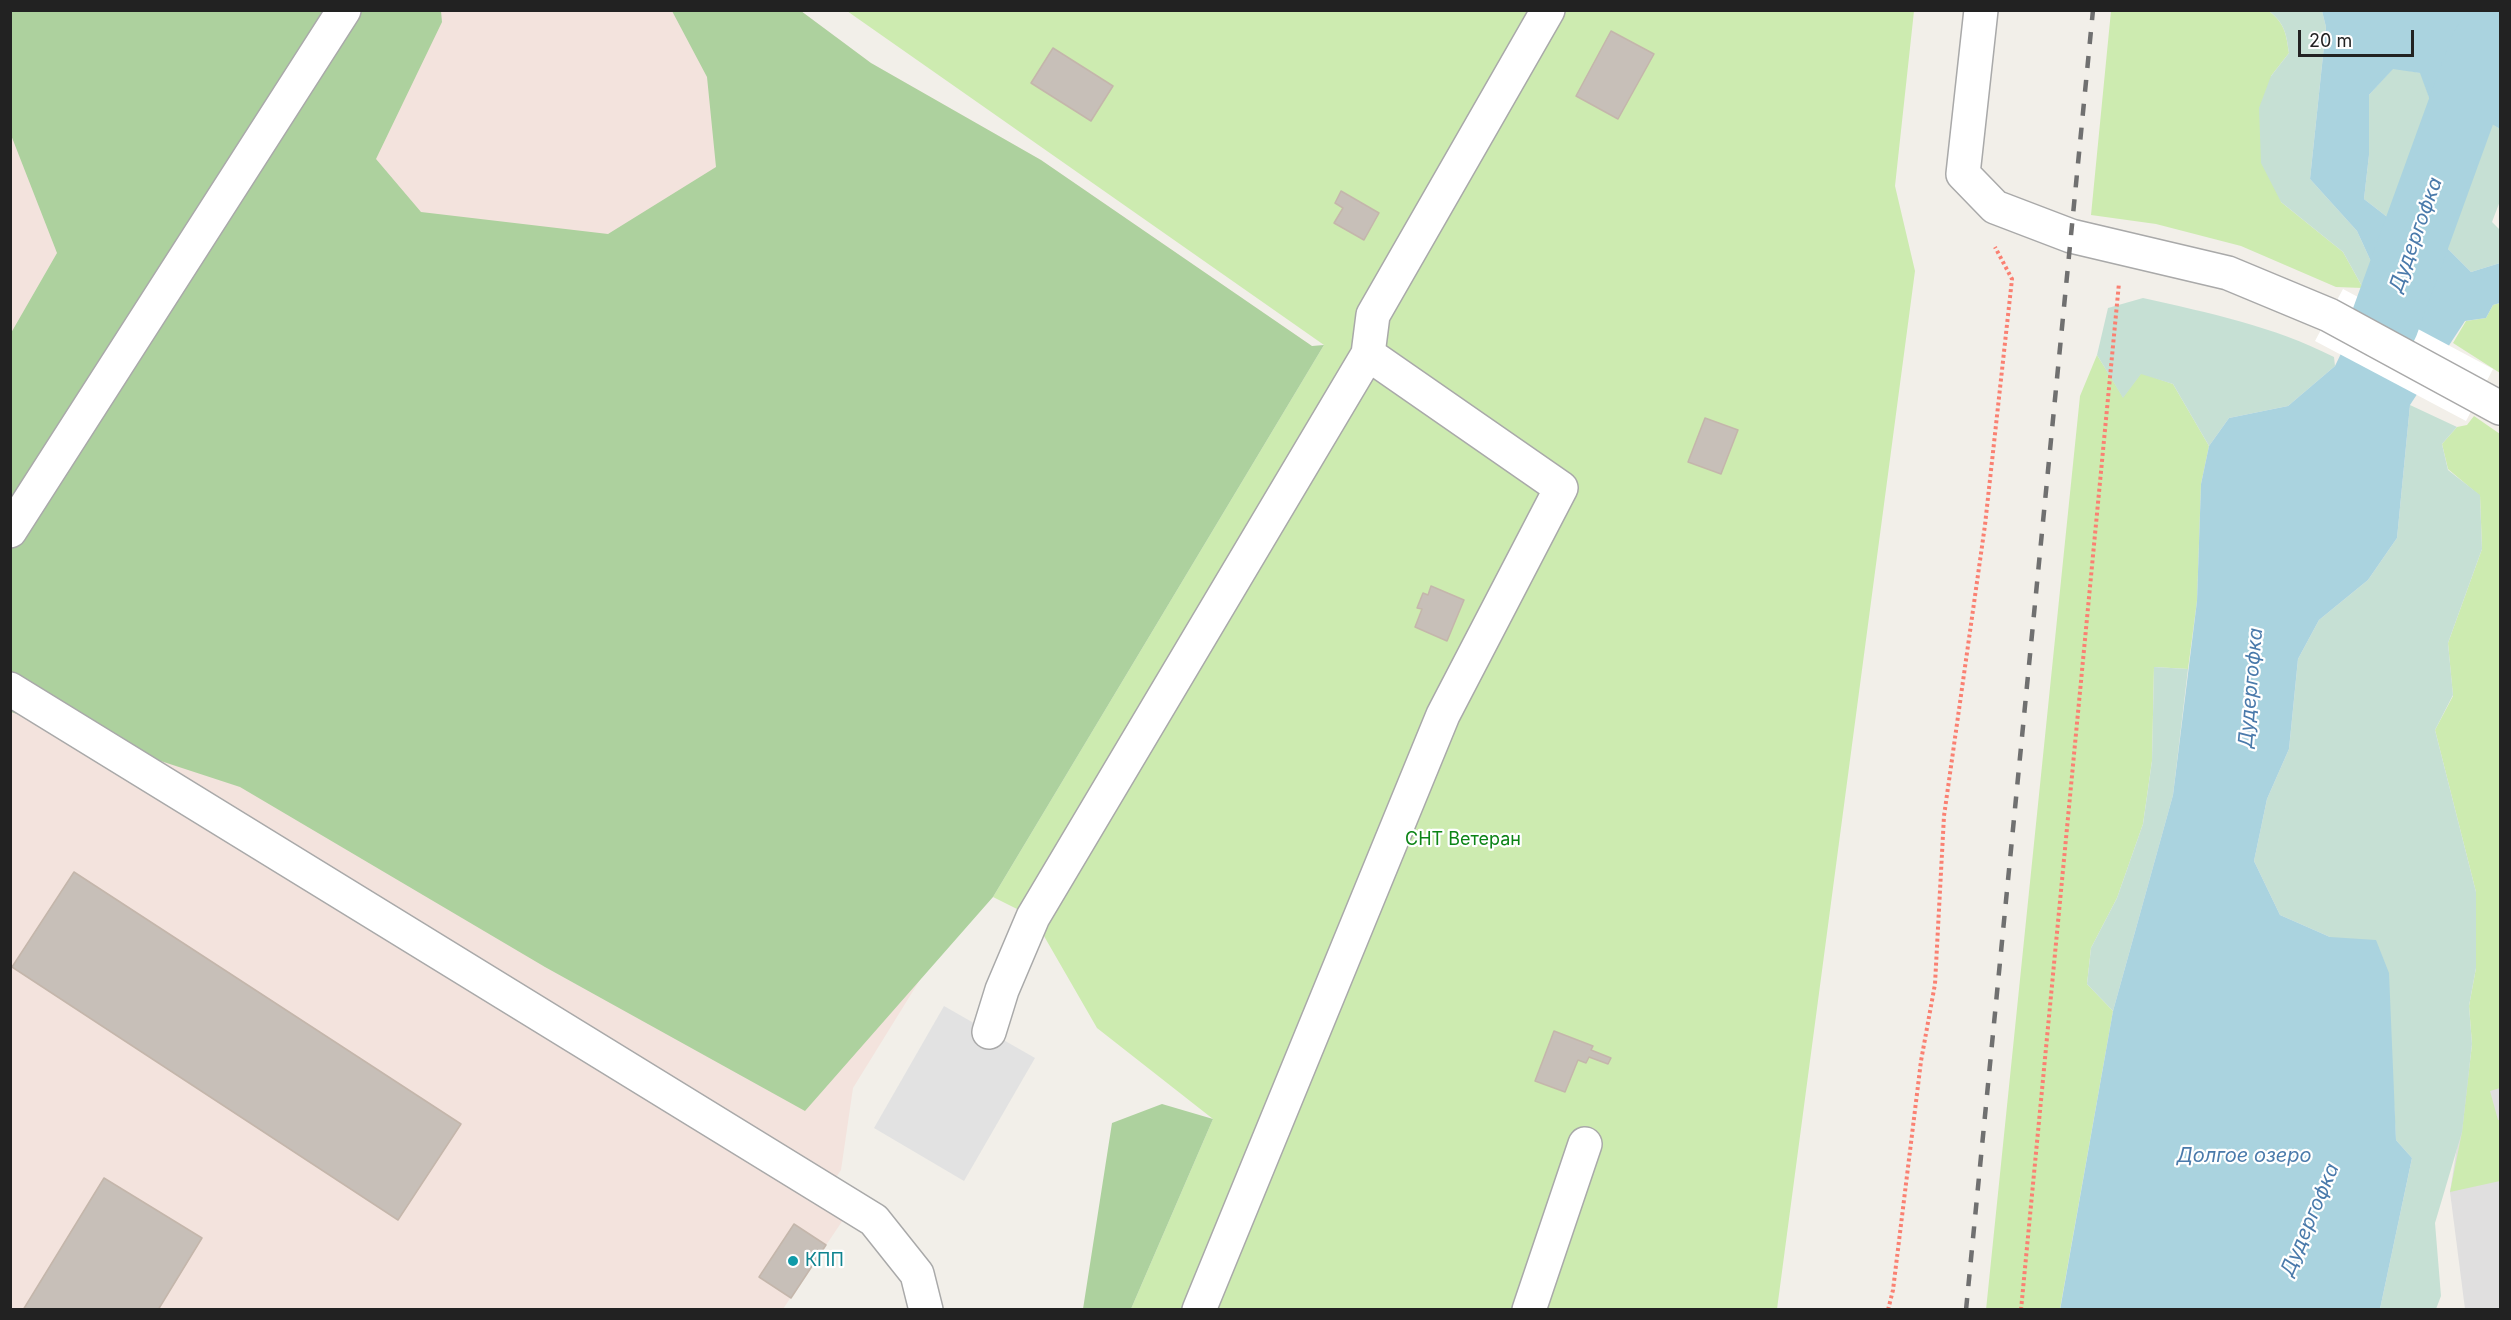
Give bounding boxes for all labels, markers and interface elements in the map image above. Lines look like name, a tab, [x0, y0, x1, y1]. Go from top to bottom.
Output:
scale bar	[2301, 18, 2416, 56]
text: 20 m	[2309, 30, 2352, 51]
water label: Дудергофка	[2384, 174, 2448, 296]
water label: Дудергофка	[2234, 627, 2268, 749]
park label: СНТ Ветеран	[1405, 829, 1521, 851]
water label: Долгое озеро	[2176, 1144, 2312, 1168]
water label: Дудергофка	[2275, 1160, 2345, 1280]
place label: КПП	[805, 1250, 844, 1272]
marker: КПП	[786, 1254, 800, 1268]

